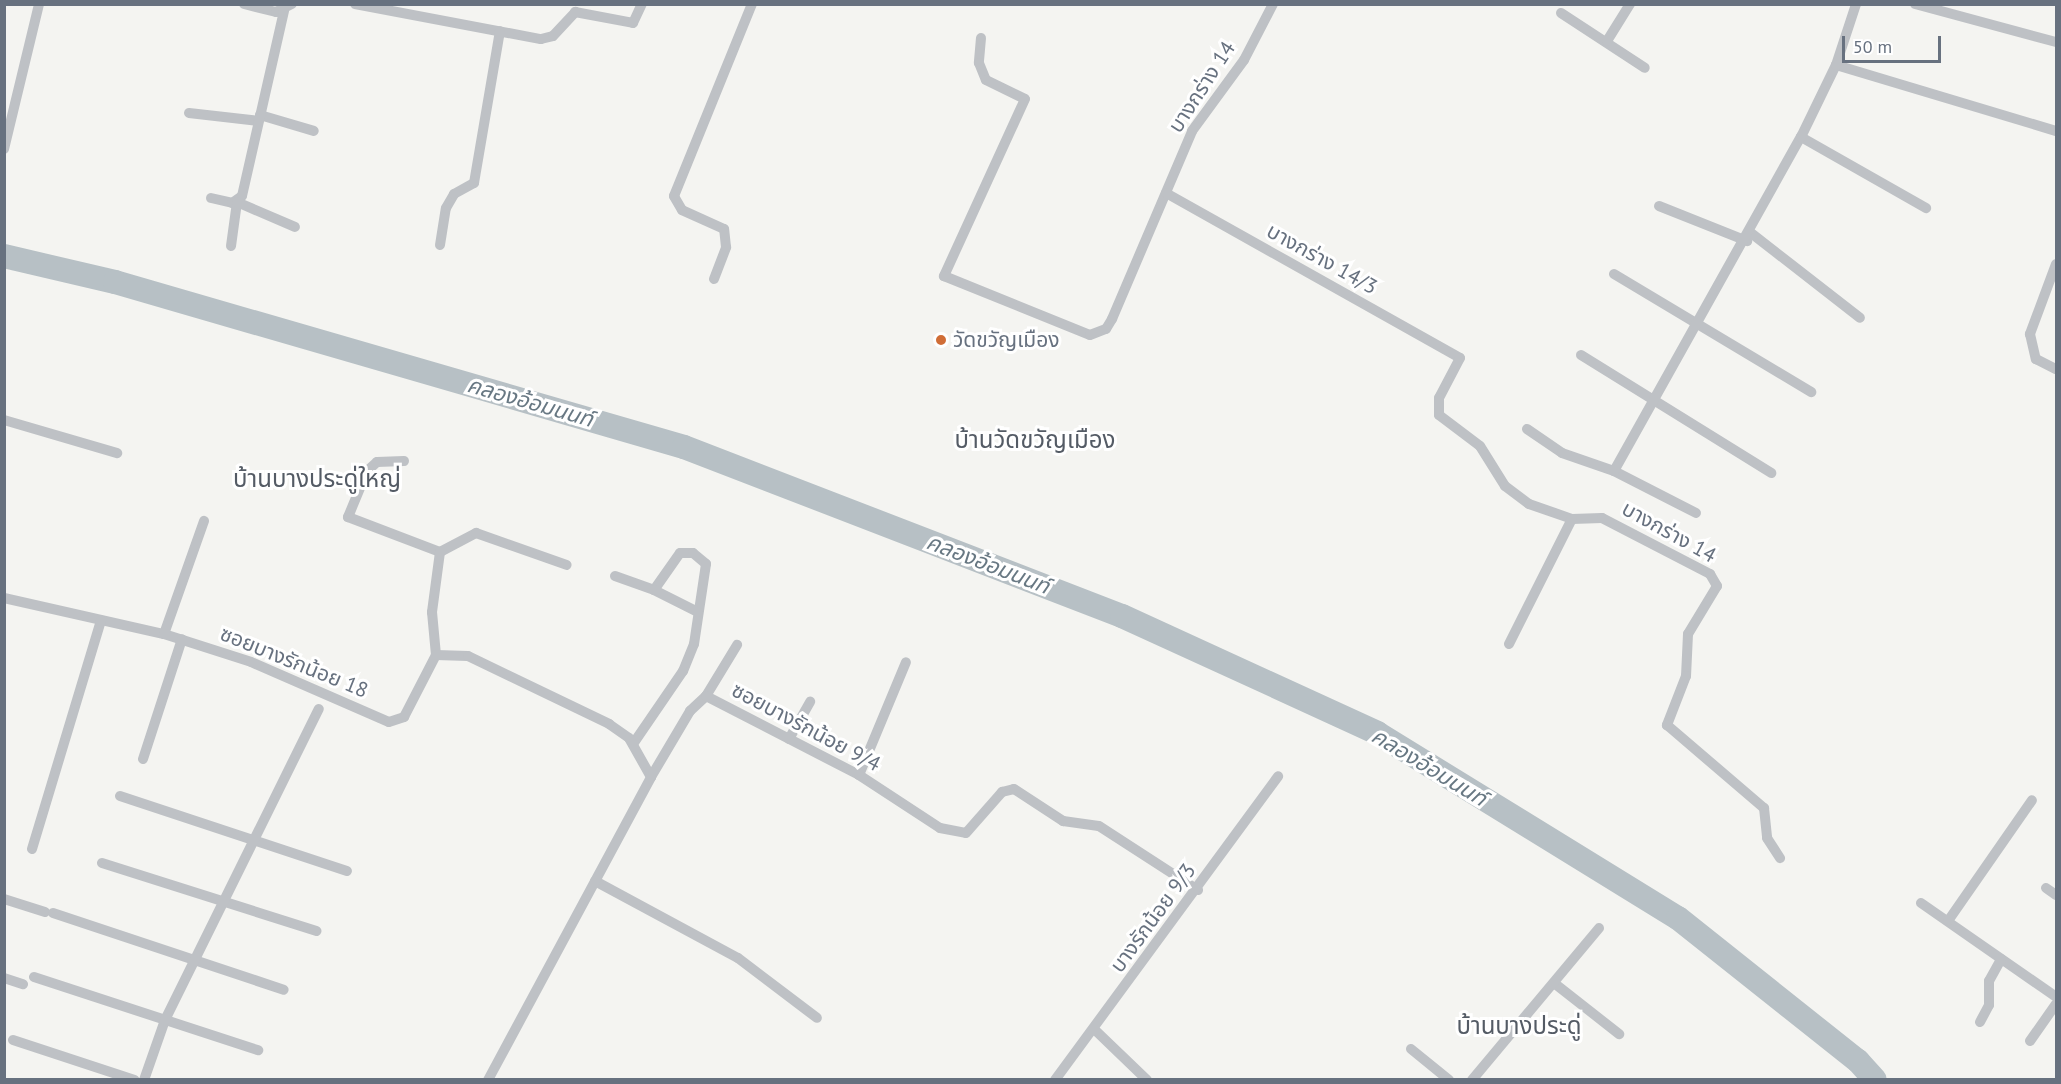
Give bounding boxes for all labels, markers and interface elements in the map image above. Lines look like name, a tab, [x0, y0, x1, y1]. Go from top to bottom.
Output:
scale bar	[1845, 24, 1944, 62]
text: 50 m	[1853, 35, 1892, 58]
street label: บางกร่าง 14	[1163, 37, 1241, 137]
street label: บางกร่าง 14/3	[1262, 218, 1382, 300]
place label: วัดขวัญเมือง	[953, 327, 1060, 353]
marker: วัดขวัญเมือง	[934, 333, 948, 347]
water label: คลองอ้อมนนท์	[464, 371, 596, 433]
district label: บ้านวัดขวัญเมือง	[955, 426, 1115, 454]
district label: บ้านบางประดู่ใหญ่	[233, 465, 401, 493]
street label: บางกร่าง 14	[1618, 496, 1720, 568]
water label: คลองอ้อมนนท์	[923, 528, 1053, 600]
street label: ซอยบางรักน้อย 18	[216, 621, 372, 703]
street label: ซอยบางรักน้อย 9/4	[727, 677, 885, 777]
water label: คลองอ้อมนนท์	[1367, 722, 1491, 812]
street label: บางรักน้อย 9/3	[1105, 859, 1201, 977]
district label: บ้านบางประดู่	[1456, 1012, 1582, 1040]

